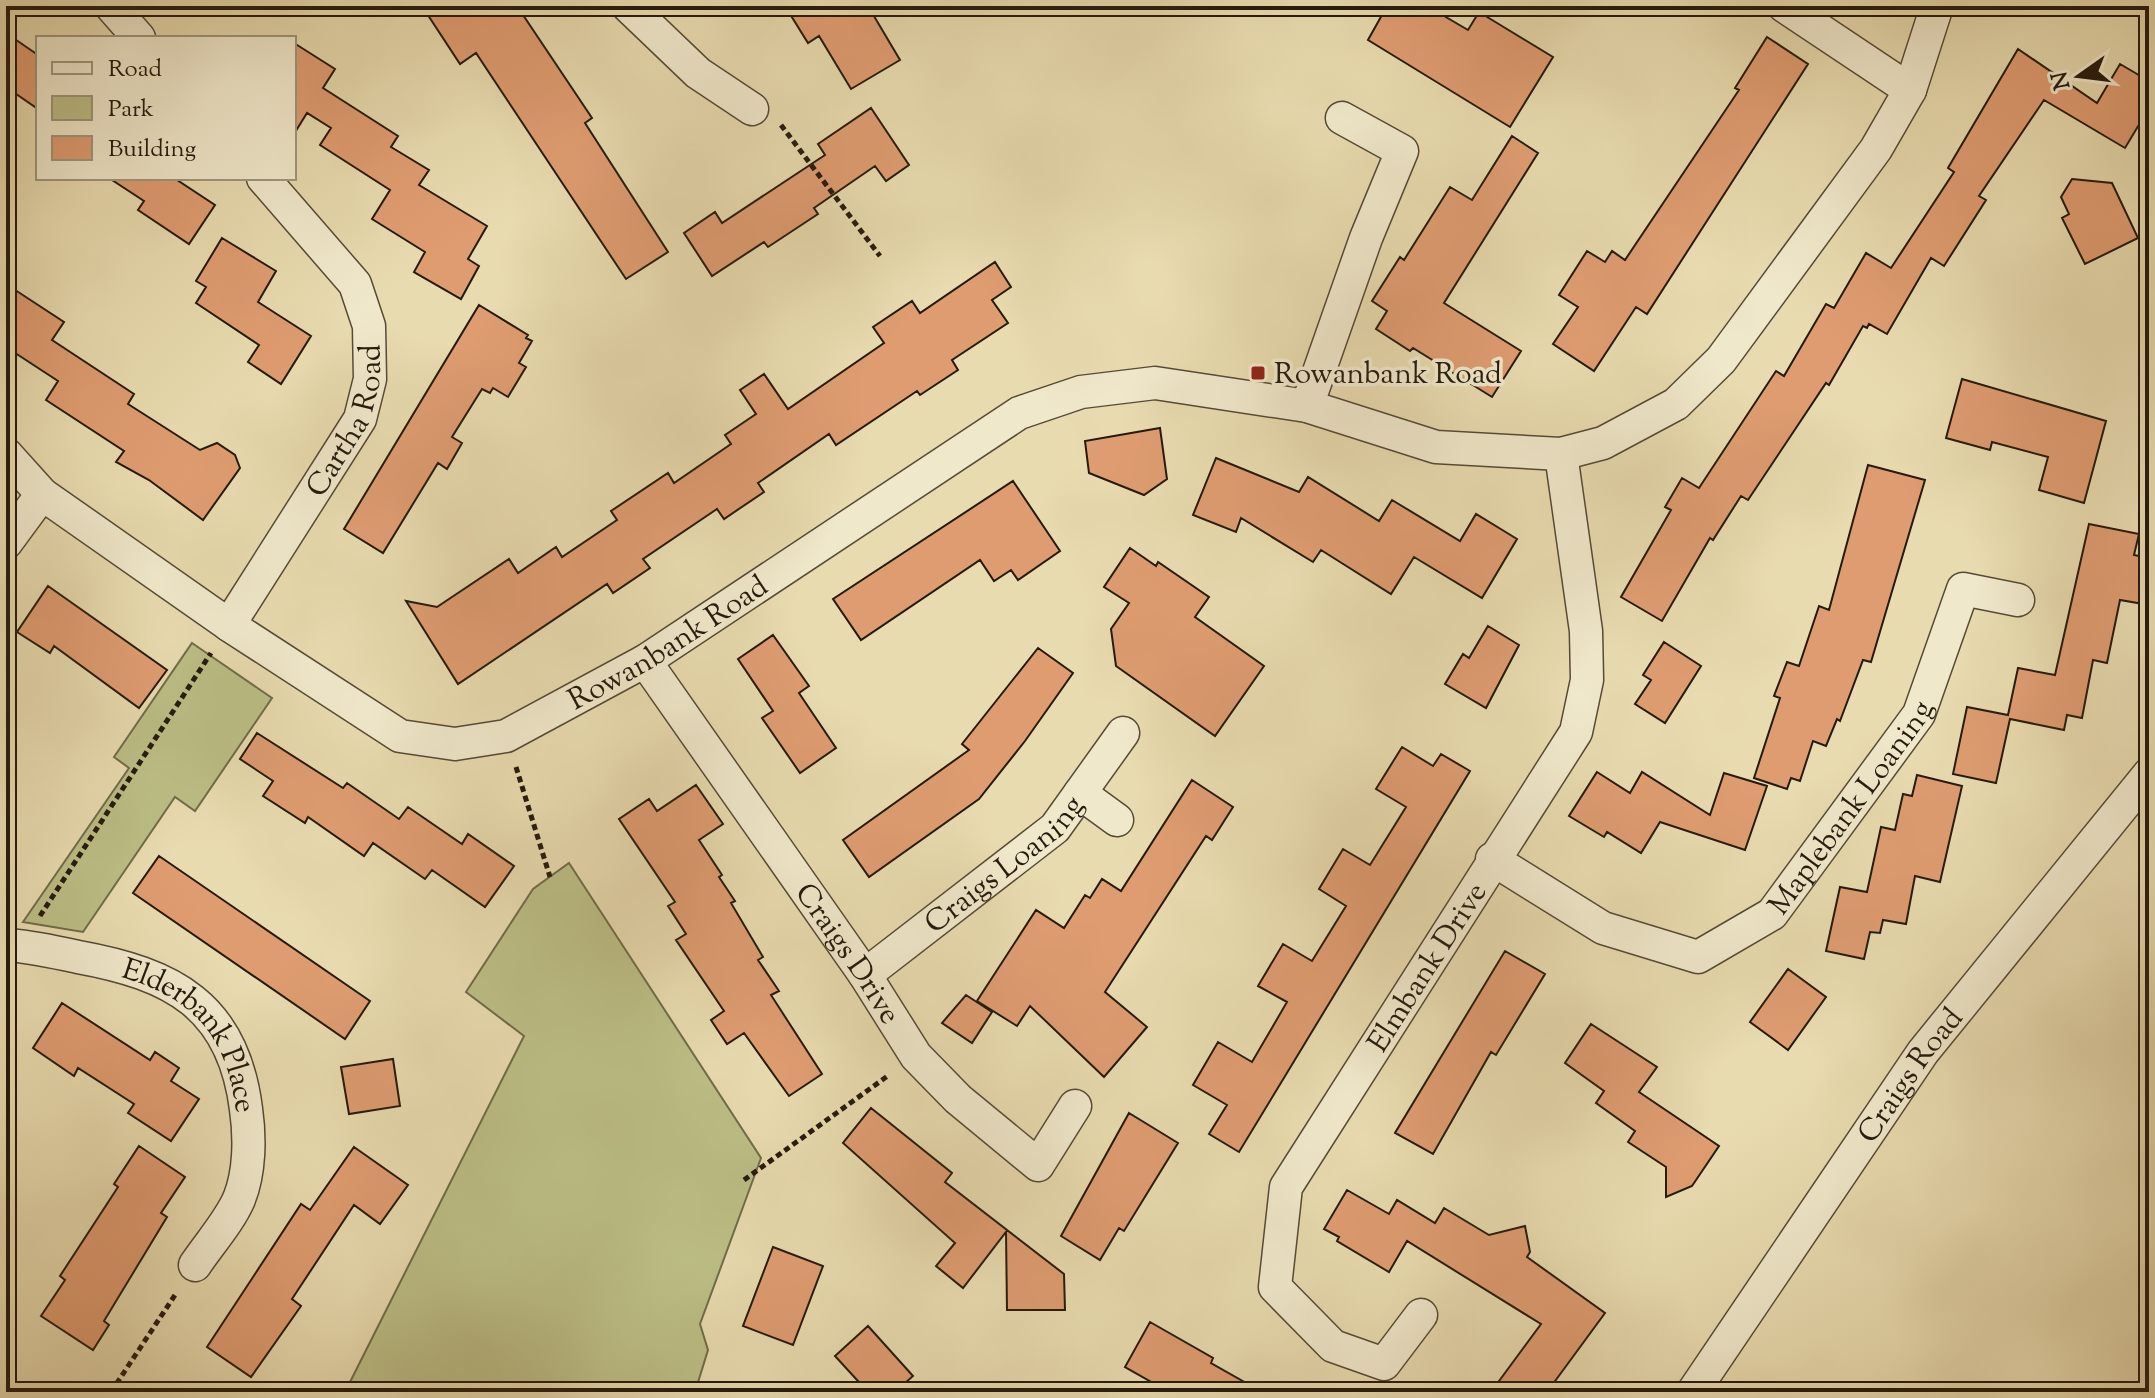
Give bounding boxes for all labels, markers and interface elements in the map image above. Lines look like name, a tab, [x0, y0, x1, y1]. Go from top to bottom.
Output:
legend	[36, 36, 296, 180]
north arrow	[2039, 36, 2119, 116]
text: Road	[108, 53, 162, 87]
text: N	[2045, 67, 2080, 93]
text: Park	[108, 93, 154, 127]
text: Building	[108, 133, 197, 167]
street label: Cartha Road	[297, 344, 394, 506]
place label: Rowanbank Road	[1274, 354, 1502, 397]
marker: Rowanbank Road	[1249, 364, 1267, 382]
street label: Rowanbank Road	[561, 566, 777, 723]
street label: Maplebank Loaning	[1759, 696, 1946, 925]
street label: Craigs Loaning	[916, 788, 1096, 945]
street label: Craigs Drive	[783, 875, 910, 1033]
street label: Elmbank Drive	[1358, 875, 1499, 1061]
street label: Elderbank Place	[116, 949, 265, 1116]
street label: Craigs Road	[1848, 999, 1975, 1153]

